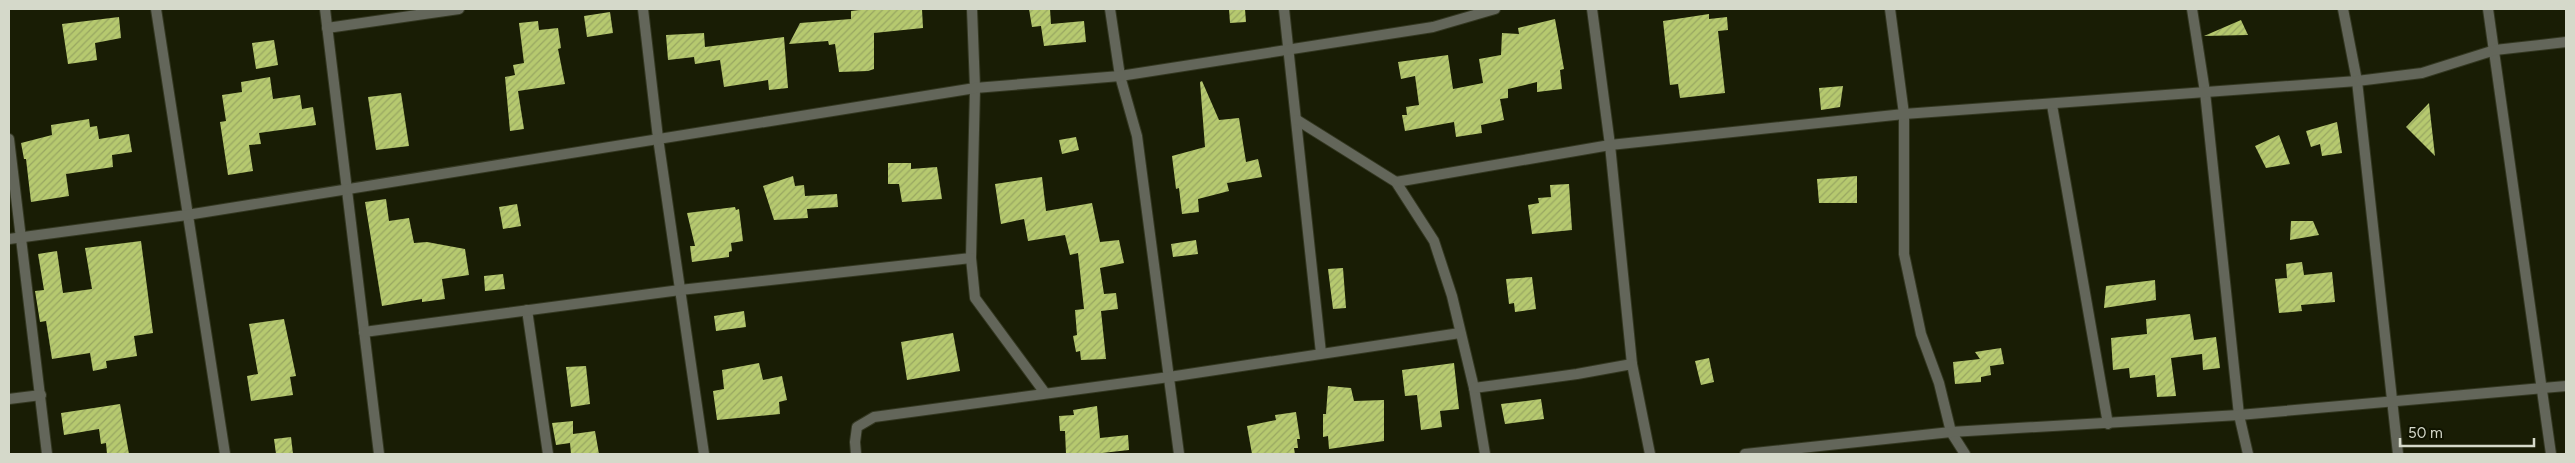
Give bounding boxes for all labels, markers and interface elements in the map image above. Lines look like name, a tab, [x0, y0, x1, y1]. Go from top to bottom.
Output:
scale bar	[2400, 416, 2534, 448]
text: 50 m	[2408, 424, 2443, 442]

